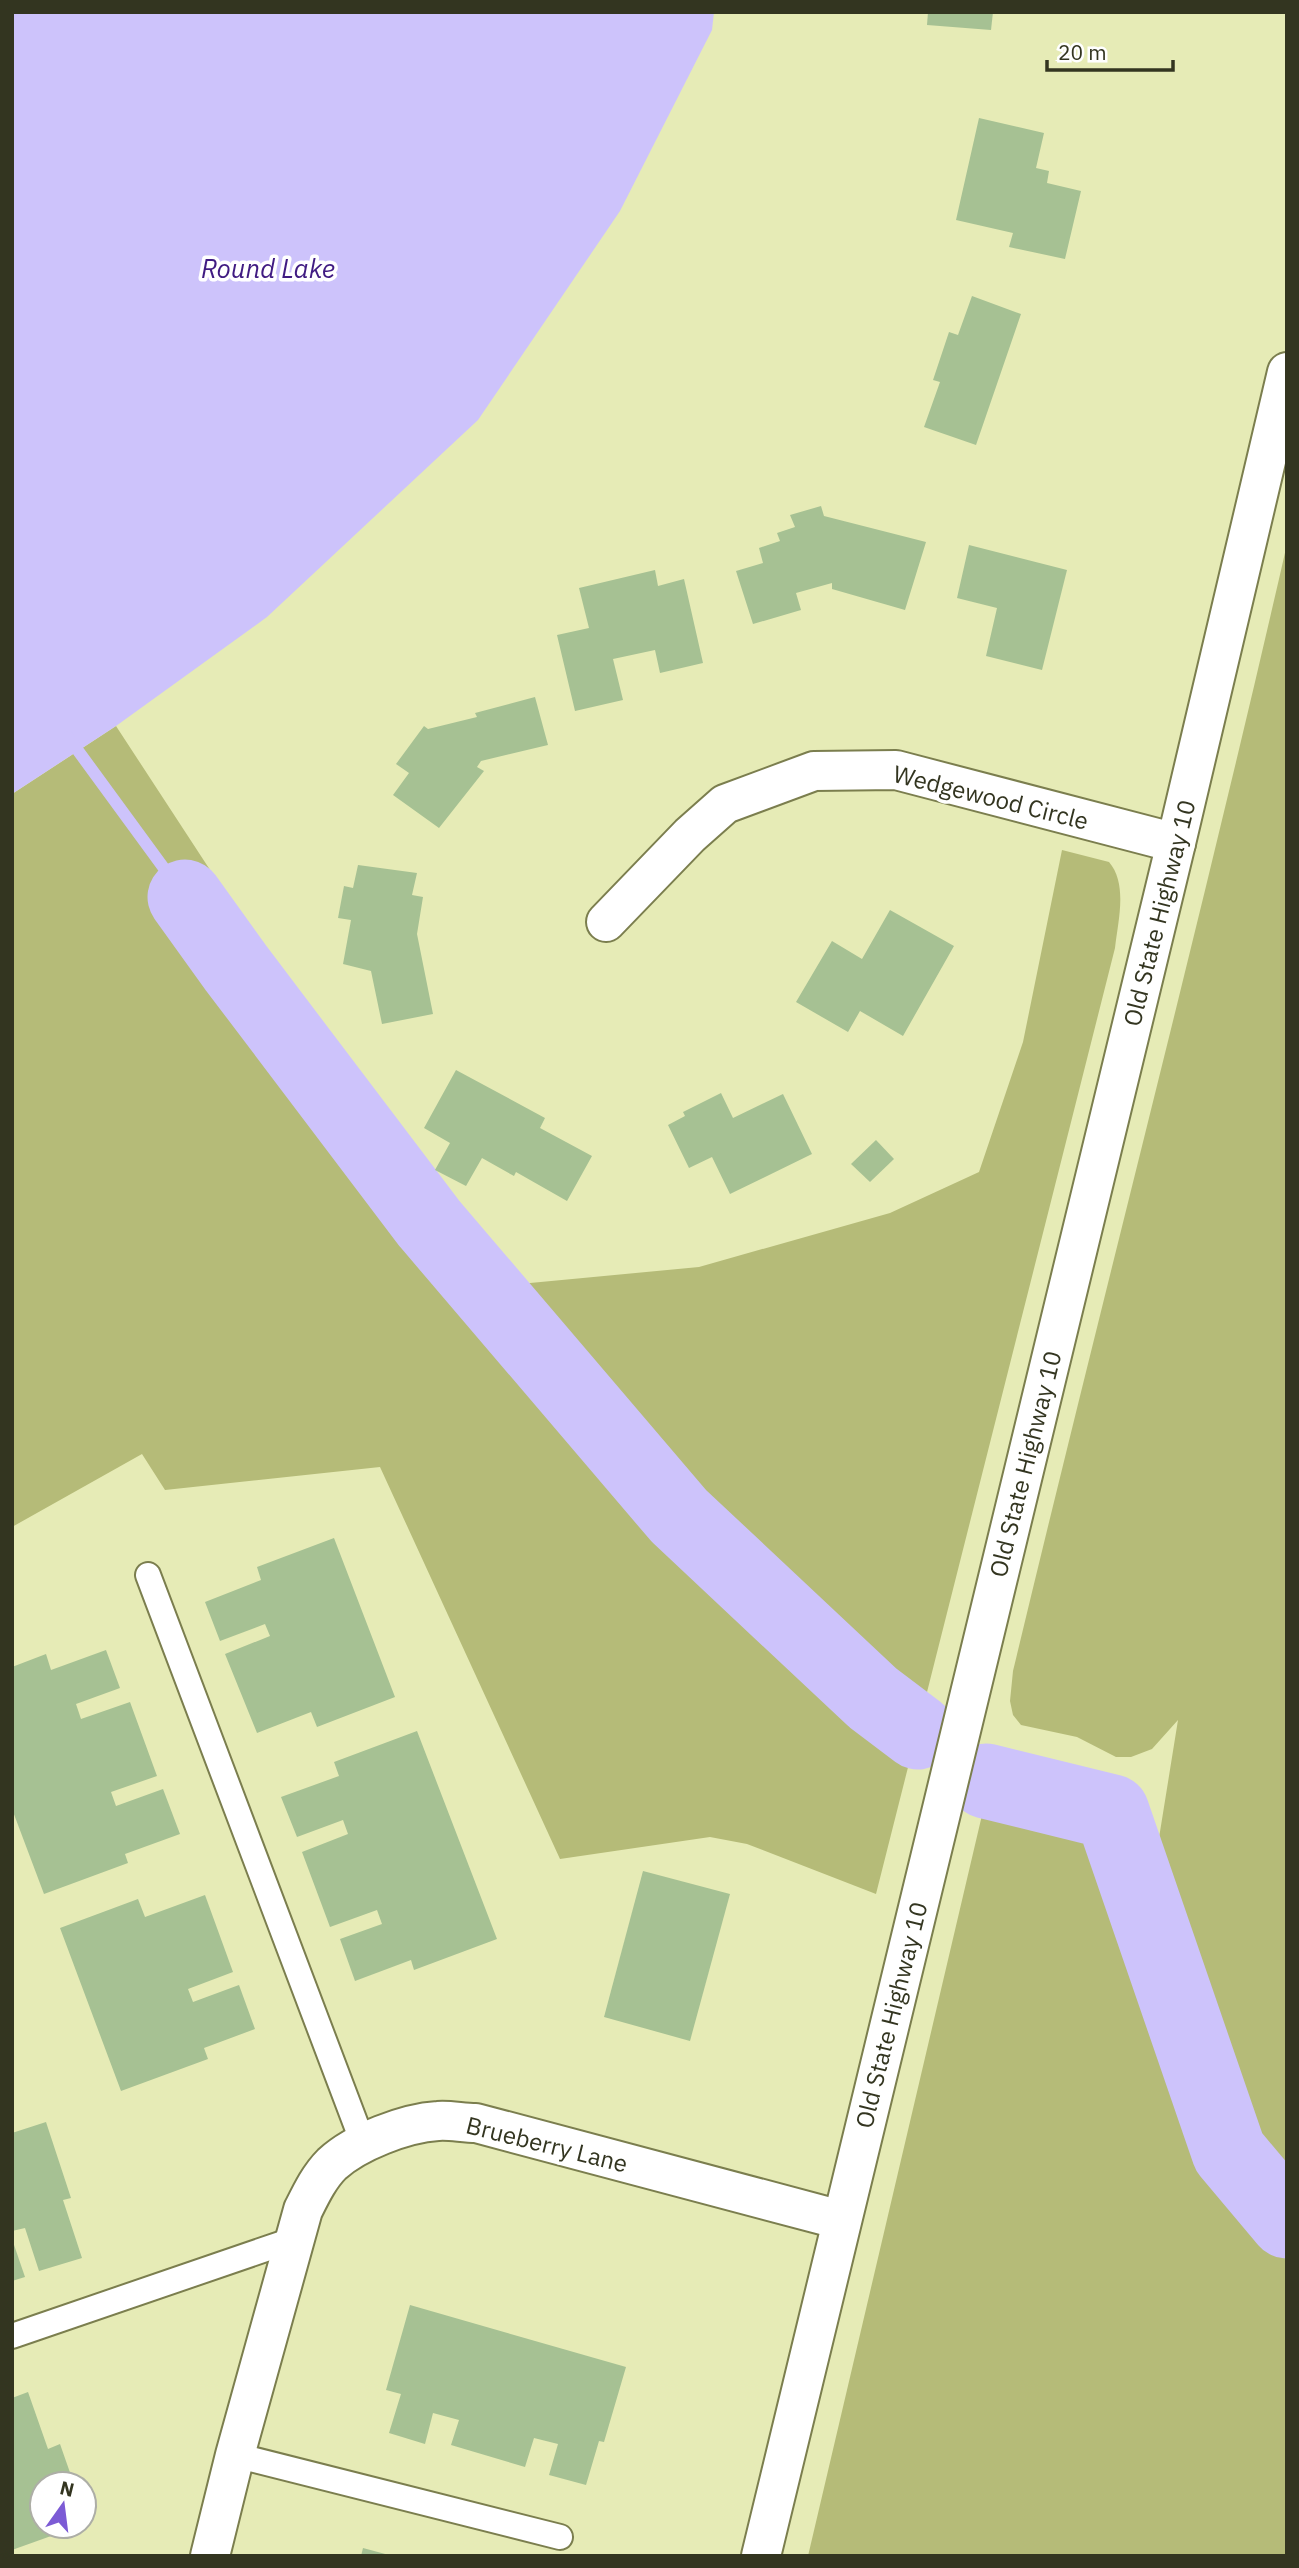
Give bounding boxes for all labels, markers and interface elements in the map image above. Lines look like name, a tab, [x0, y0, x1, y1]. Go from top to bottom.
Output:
scale bar	[1047, 28, 1173, 72]
text: 20 m	[1058, 38, 1107, 66]
water label: Round Lake	[201, 251, 335, 285]
street label: Wedgewood Circle	[890, 757, 1092, 837]
street label: Old State Highway 10	[1115, 797, 1203, 1029]
street label: Old State Highway 10	[981, 1348, 1069, 1580]
street label: Old State Highway 10	[847, 1899, 935, 2131]
street label: Brueberry Lane	[463, 2108, 631, 2180]
north arrow	[28, 2470, 98, 2540]
text: N	[58, 2475, 77, 2502]

